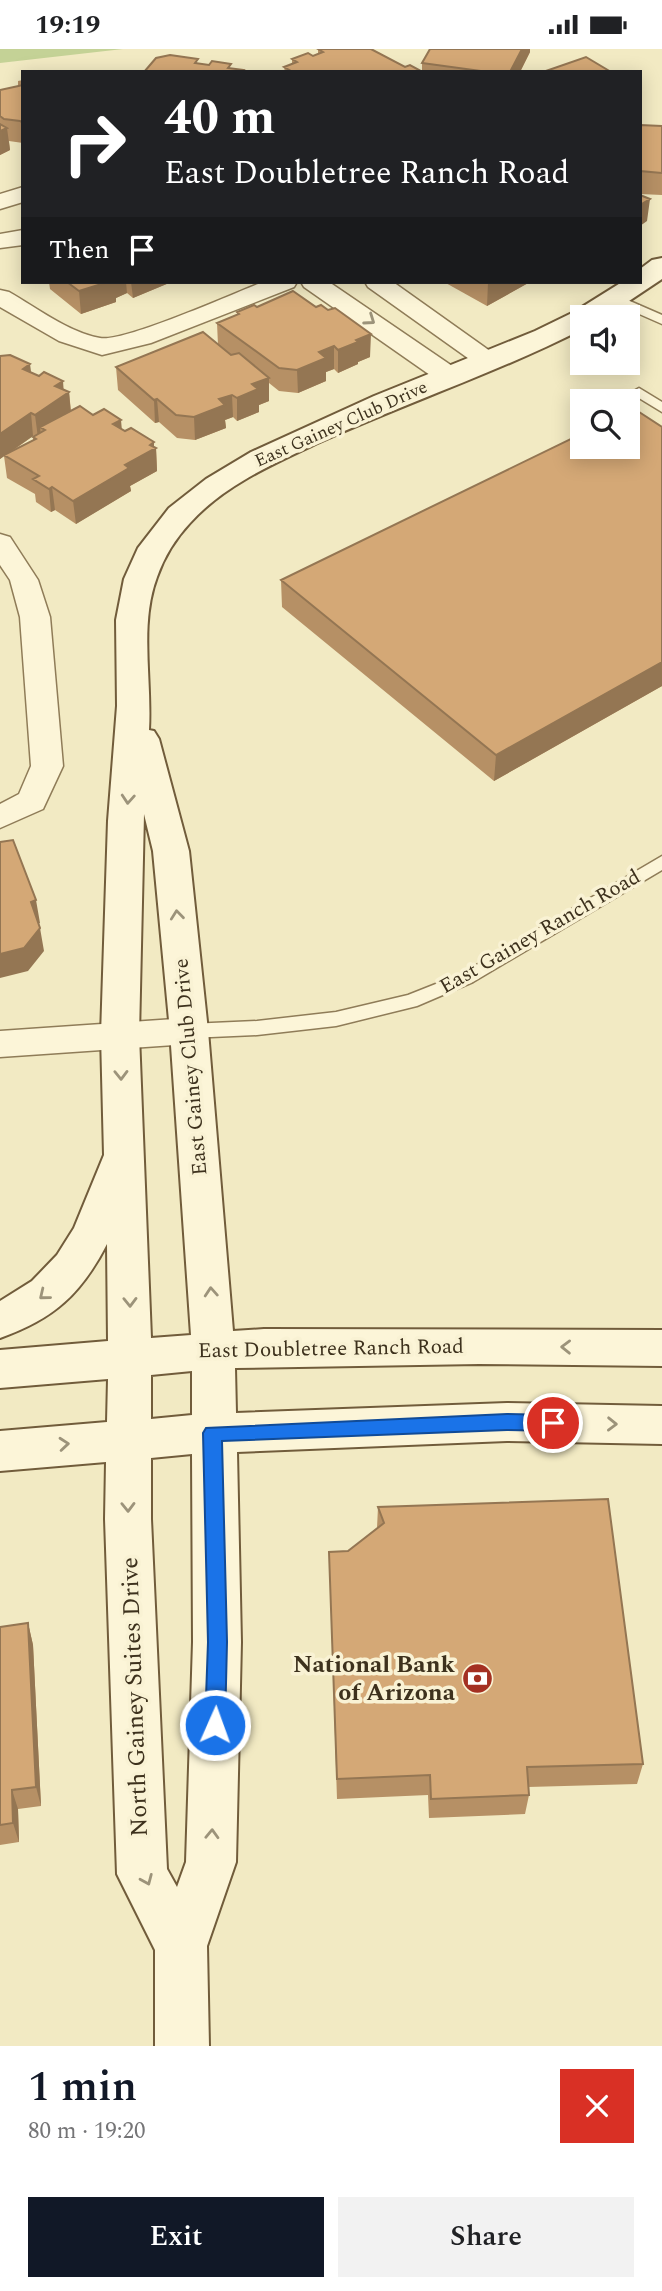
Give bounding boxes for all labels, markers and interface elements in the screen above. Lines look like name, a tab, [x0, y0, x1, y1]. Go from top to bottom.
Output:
text: 19:19	[35, 5, 100, 45]
text: 40 m	[164, 81, 275, 156]
icon: right	[49, 98, 140, 189]
text: East Doubletree Ranch Road	[164, 149, 569, 198]
text: Then	[49, 230, 109, 270]
icon: arrive	[123, 231, 161, 269]
map controls	[570, 305, 640, 459]
button: sound	[570, 305, 640, 375]
one-way arrow	[362, 312, 375, 324]
street label: East Gainey Club Drive	[250, 374, 432, 474]
button: search	[570, 389, 640, 459]
one-way arrow	[121, 794, 136, 805]
street label: East Gainey Ranch Road	[433, 861, 647, 1003]
one-way arrow	[170, 909, 185, 921]
street label: East Gainey Club Drive	[166, 957, 216, 1177]
one-way arrow	[114, 1070, 129, 1081]
one-way arrow	[204, 1286, 219, 1297]
one-way arrow	[39, 1287, 51, 1300]
one-way arrow	[122, 1298, 138, 1308]
street label: East Doubletree Ranch Road	[198, 1331, 464, 1367]
one-way arrow	[560, 1339, 571, 1355]
pin	[523, 1393, 583, 1453]
icon: arrive	[534, 1404, 572, 1442]
one-way arrow	[606, 1417, 617, 1432]
one-way arrow	[58, 1437, 69, 1452]
one-way arrow	[120, 1502, 136, 1513]
street label: North Gainey Suites Drive	[112, 1557, 158, 1837]
place label: National Bank of Arizona	[293, 1647, 456, 1711]
bank icon: National Bank of Arizona	[461, 1662, 495, 1696]
position arrow	[178, 1688, 252, 1762]
one-way arrow	[204, 1829, 219, 1840]
one-way arrow	[139, 1873, 153, 1885]
text: 1 min	[28, 2056, 137, 2119]
button: close	[560, 2069, 634, 2143]
text: 80 m · 19:20	[28, 2114, 146, 2149]
button: Exit	[28, 2197, 324, 2277]
button: Share	[338, 2197, 634, 2277]

